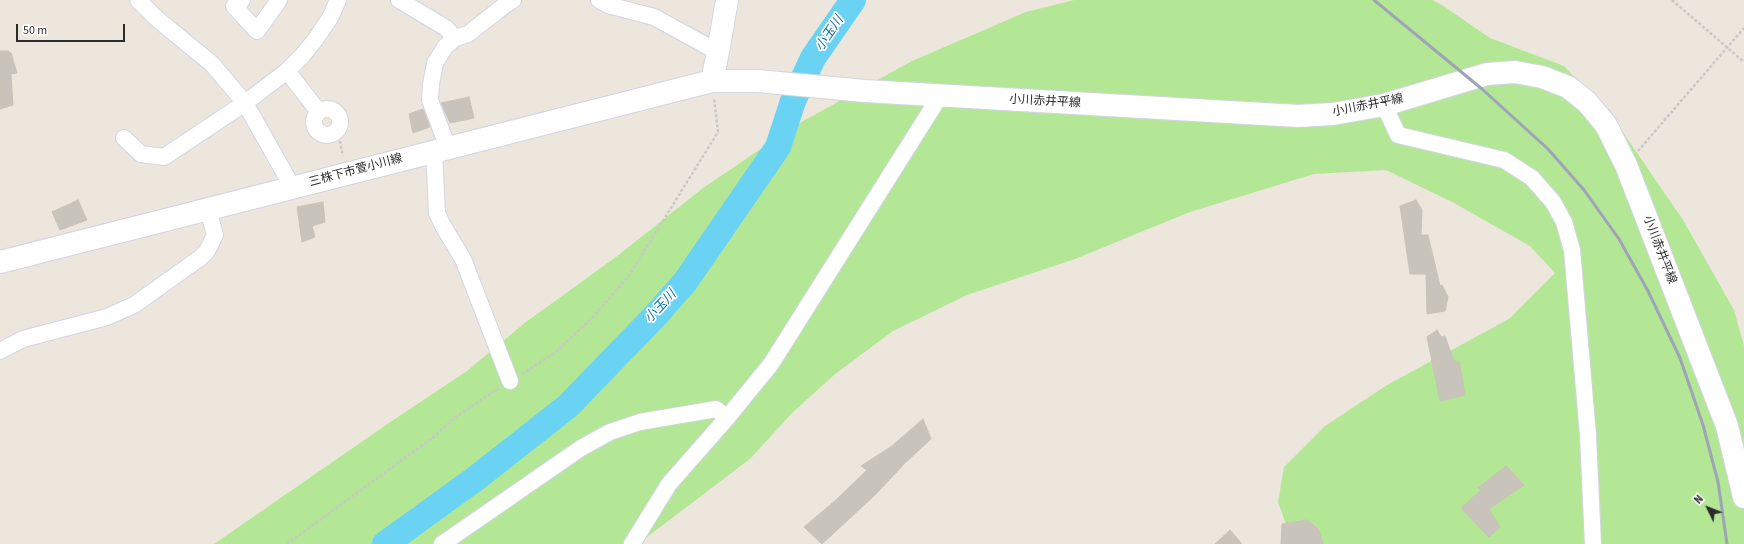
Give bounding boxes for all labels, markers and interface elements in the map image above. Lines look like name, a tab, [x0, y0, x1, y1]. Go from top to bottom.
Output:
water label: 小玉川	[813, 13, 847, 55]
scale bar	[18, 16, 127, 42]
text: 50 m	[23, 22, 47, 39]
street label: 小川赤井平線	[1331, 92, 1405, 120]
street label: 小川赤井平線	[1009, 93, 1081, 111]
street label: 三株下市萱小川線	[308, 152, 404, 190]
street label: 小川赤井平線	[1639, 214, 1679, 286]
water label: 小玉川	[642, 287, 680, 327]
north arrow	[1688, 488, 1728, 528]
text: N	[1691, 492, 1707, 507]

